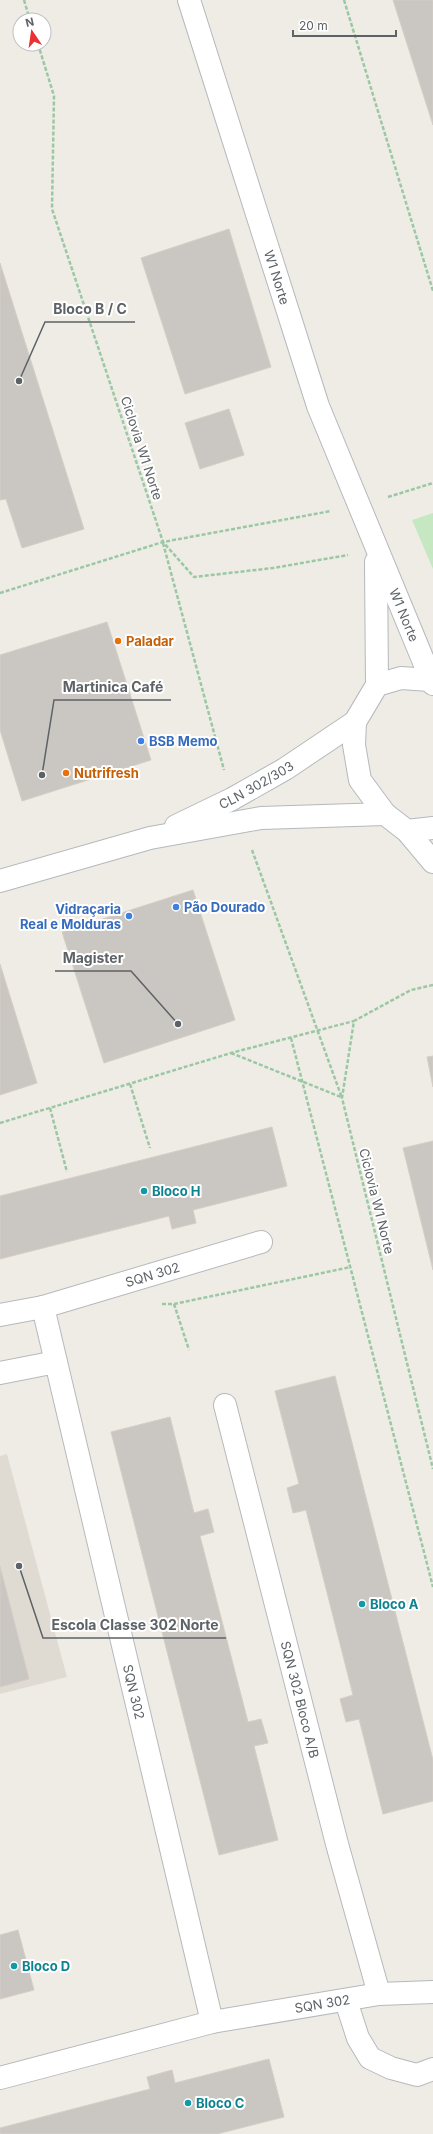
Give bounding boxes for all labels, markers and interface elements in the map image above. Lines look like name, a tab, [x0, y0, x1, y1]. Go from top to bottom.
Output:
north arrow	[12, 12, 52, 52]
scale bar	[293, 12, 396, 38]
text: N	[24, 14, 35, 30]
text: 20 m	[299, 18, 328, 33]
street label: W1 Norte	[261, 248, 293, 307]
callout: Bloco B / C	[45, 296, 135, 322]
text: Bloco B / C	[53, 300, 127, 317]
street label: Ciclovia W1 Norte	[118, 394, 166, 502]
street label: W1 Norte	[386, 586, 423, 644]
place label: Paladar	[126, 633, 175, 649]
marker: Paladar	[113, 636, 123, 646]
callout: Martinica Café	[54, 674, 171, 700]
text: Martinica Café	[63, 678, 163, 695]
place label: BSB Memo	[149, 733, 218, 749]
marker: BSB Memo	[136, 736, 146, 746]
street label: CLN 302/303	[216, 758, 297, 812]
place label: Nutrifresh	[74, 765, 139, 781]
marker: Nutrifresh	[61, 768, 71, 778]
place label: Pão Dourado	[184, 899, 265, 915]
place label: Vidraçaria Real e Molduras	[20, 901, 121, 932]
marker: Pão Dourado	[171, 902, 181, 912]
marker: Vidraçaria Real e Molduras	[124, 911, 134, 921]
callout: Magister	[55, 945, 131, 971]
text: Magister	[63, 949, 124, 966]
street label: Ciclovia W1 Norte	[356, 1147, 398, 1255]
place label: Bloco H	[152, 1183, 201, 1199]
marker: Bloco H	[139, 1186, 149, 1196]
street label: SQN 302	[123, 1259, 182, 1290]
place label: Bloco A	[370, 1596, 419, 1612]
marker: Bloco A	[357, 1599, 367, 1609]
callout: Escola Classe 302 Norte	[43, 1612, 226, 1638]
text: Escola Classe 302 Norte	[51, 1616, 219, 1633]
street label: SQN 302 Bloco A/B	[278, 1639, 323, 1760]
street label: SQN 302	[120, 1663, 148, 1721]
place label: Bloco D	[22, 1958, 70, 1974]
marker: Bloco D	[9, 1961, 19, 1971]
street label: SQN 302	[293, 1991, 351, 2016]
place label: Bloco C	[196, 2095, 245, 2111]
marker: Bloco C	[183, 2098, 193, 2108]

